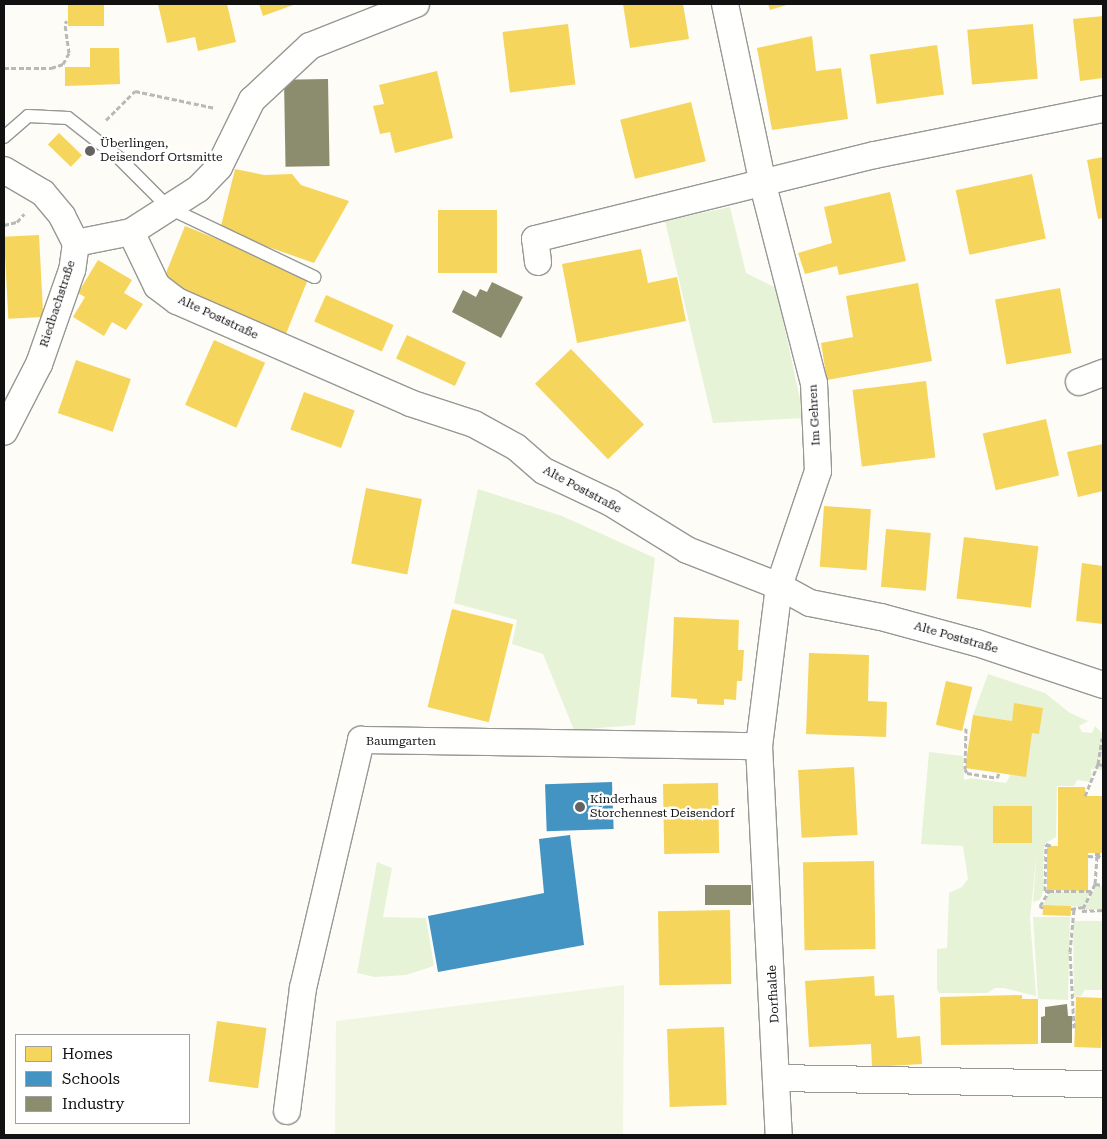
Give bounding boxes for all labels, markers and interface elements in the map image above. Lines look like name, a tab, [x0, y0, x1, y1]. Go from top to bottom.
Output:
place label: Überlingen, Deisendorf Ortsmitte	[100, 137, 223, 165]
marker: Überlingen, Deisendorf Ortsmitte	[84, 145, 96, 157]
street label: Riedbachstraße	[37, 259, 79, 349]
street label: Alte Poststraße	[176, 293, 260, 343]
street label: Im Gehren	[806, 384, 824, 446]
street label: Alte Poststraße	[540, 463, 624, 517]
street label: Alte Poststraße	[912, 619, 1000, 657]
street label: Baumgarten	[366, 735, 436, 749]
place label: Kinderhaus Storchennest Deisendorf	[590, 793, 735, 821]
marker: Kinderhaus Storchennest Deisendorf	[574, 801, 586, 813]
street label: Dorfhalde	[765, 965, 783, 1023]
legend	[15, 1034, 190, 1124]
text: Homes	[62, 1045, 113, 1063]
text: Schools	[62, 1070, 120, 1088]
text: Industry	[62, 1095, 124, 1113]

